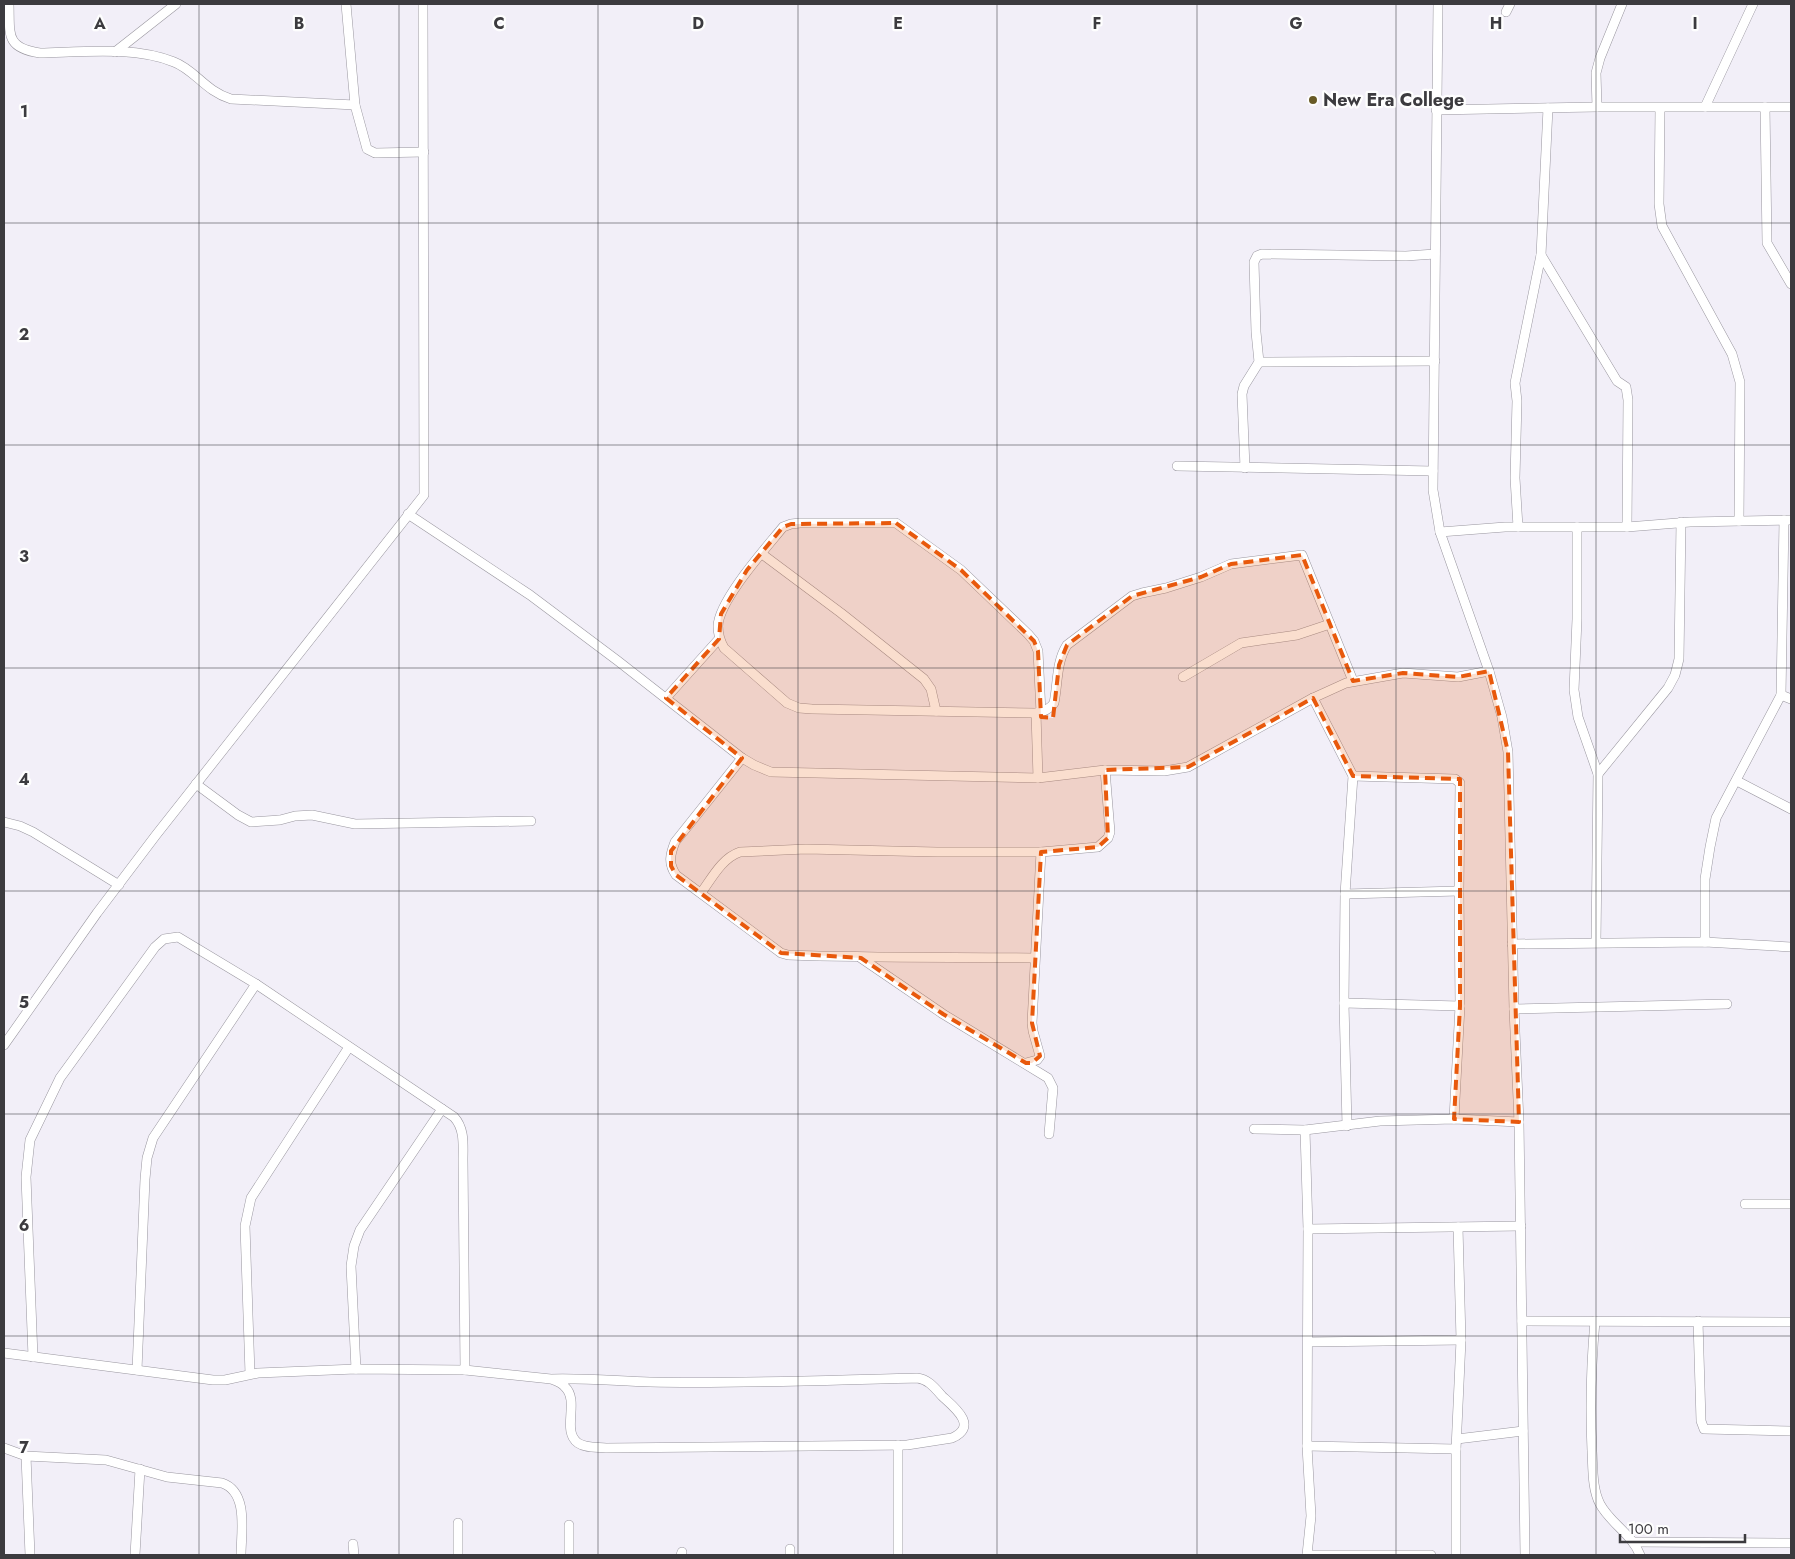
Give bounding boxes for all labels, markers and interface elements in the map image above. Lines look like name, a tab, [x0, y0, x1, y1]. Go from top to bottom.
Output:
text: A	[93, 12, 106, 35]
text: B	[294, 12, 304, 35]
text: C	[493, 12, 505, 35]
text: D	[692, 12, 704, 35]
text: E	[893, 12, 903, 35]
text: F	[1093, 12, 1101, 35]
text: G	[1289, 12, 1303, 35]
text: H	[1490, 12, 1502, 35]
text: I	[1692, 12, 1698, 35]
place label: New Era College	[1323, 87, 1464, 113]
marker: New Era College	[1307, 94, 1319, 106]
text: 1	[20, 100, 28, 123]
text: 2	[19, 323, 29, 346]
text: 3	[19, 545, 29, 568]
text: 4	[18, 768, 30, 791]
text: 5	[19, 991, 29, 1014]
text: 6	[19, 1214, 29, 1237]
text: 7	[19, 1436, 29, 1459]
scale bar	[1620, 1512, 1745, 1544]
text: 100 m	[1628, 1518, 1669, 1540]

